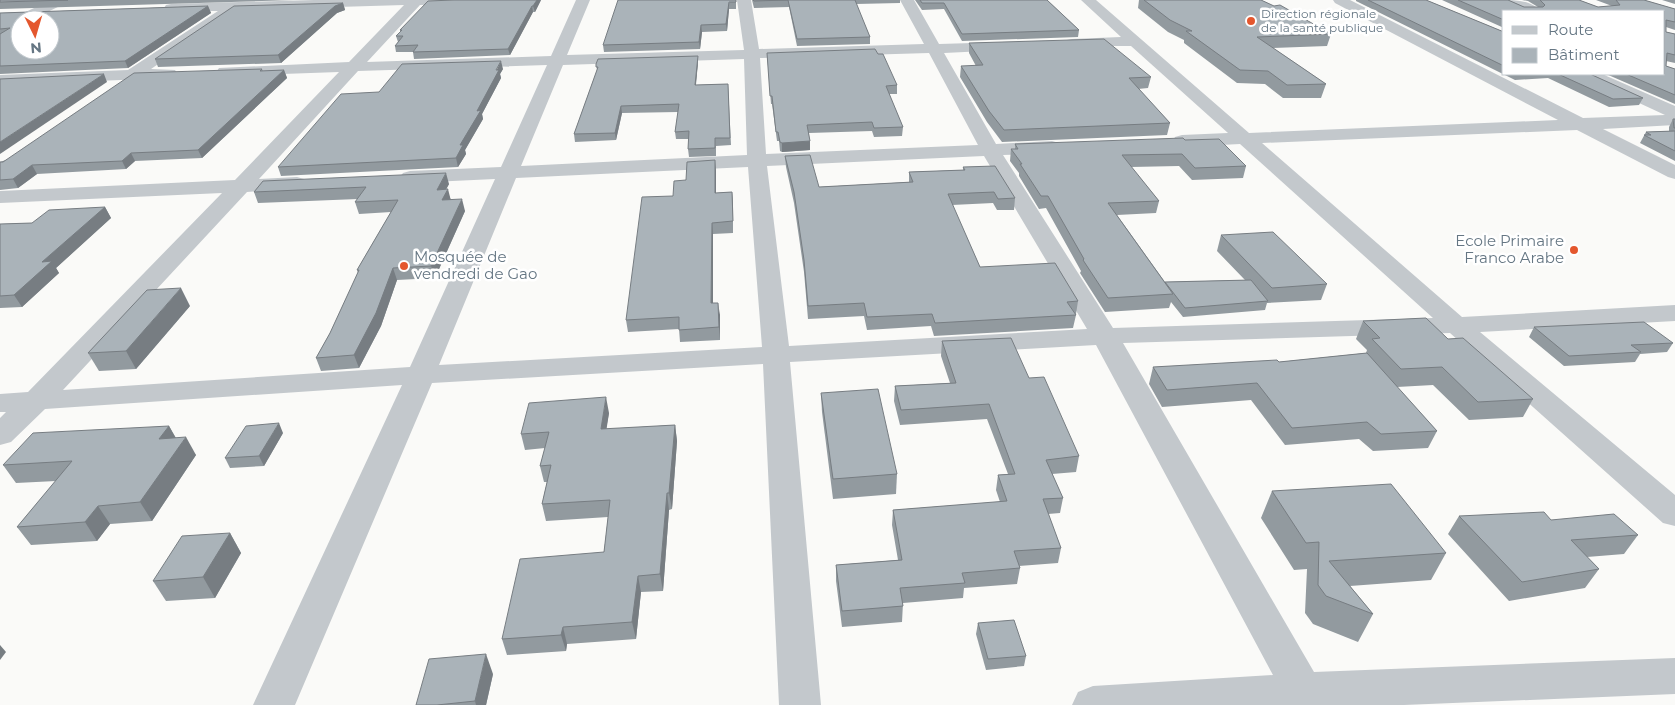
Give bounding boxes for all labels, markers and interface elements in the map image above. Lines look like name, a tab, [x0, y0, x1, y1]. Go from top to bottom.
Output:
place label: Direction régionale de la santé publique	[1261, 6, 1383, 35]
north arrow	[10, 10, 60, 60]
legend	[1502, 10, 1665, 75]
marker: Direction régionale de la santé publique	[1245, 15, 1257, 27]
text: Route	[1548, 20, 1593, 39]
text: N	[30, 38, 43, 57]
text: Bâtiment	[1548, 45, 1620, 64]
place label: Ecole Primaire Franco Arabe	[1455, 231, 1564, 267]
marker: Ecole Primaire Franco Arabe	[1568, 244, 1580, 256]
place label: Mosquée de vendredi de Gao	[414, 247, 537, 283]
marker: Mosquée de vendredi de Gao	[398, 260, 410, 272]

